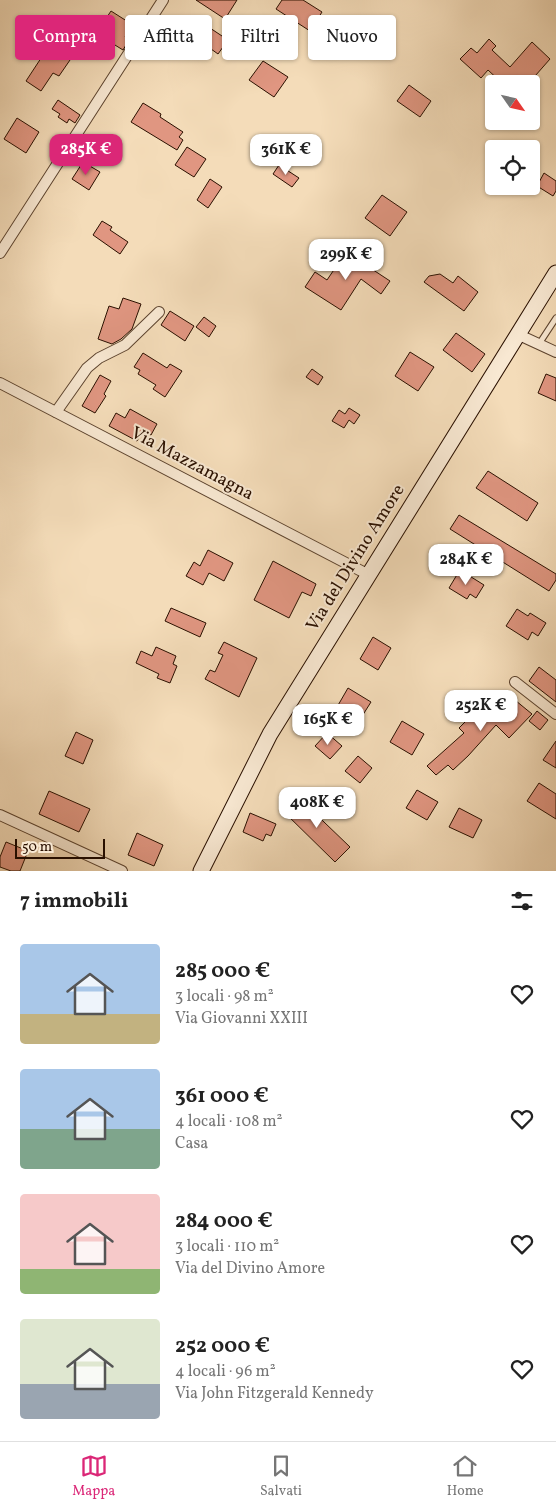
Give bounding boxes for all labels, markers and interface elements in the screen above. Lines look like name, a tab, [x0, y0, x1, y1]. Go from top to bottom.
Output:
chip: Compra	[15, 15, 115, 60]
chip: Affitta	[125, 15, 212, 60]
chip: Filtri	[222, 15, 298, 60]
chip: Nuovo	[308, 15, 396, 60]
north arrow	[485, 75, 540, 130]
map controls	[485, 75, 540, 195]
pin: 285K €	[45, 134, 127, 176]
pin: 361K €	[245, 134, 327, 176]
text: 285K €	[61, 139, 112, 161]
text: 361K €	[261, 139, 311, 161]
button: locate	[485, 140, 540, 195]
pin: 299K €	[305, 238, 387, 281]
text: 299K €	[320, 244, 372, 266]
street label: Via Mazzamagna	[126, 421, 258, 507]
street label: Via del Divino Amore	[301, 480, 411, 636]
pin: 284K €	[425, 544, 507, 586]
text: 284K €	[440, 549, 492, 571]
pin: 252K €	[440, 690, 522, 732]
text: 252K €	[456, 695, 506, 717]
pin: 165K €	[287, 704, 369, 746]
text: 165K €	[303, 709, 353, 731]
pin: 408K €	[276, 786, 358, 829]
text: 408K €	[290, 792, 344, 814]
scale bar	[15, 836, 105, 859]
text: 50 m	[22, 838, 52, 857]
text: 7 immobili	[20, 887, 128, 916]
icon: filters	[508, 887, 536, 915]
text: 285 000 €	[175, 957, 270, 986]
icon: home	[60, 964, 120, 1024]
icon: heart	[508, 980, 536, 1008]
text: 3 locali · 98 m²	[175, 986, 274, 1008]
text: Via Giovanni XXIII	[175, 1008, 308, 1030]
text: 361 000 €	[175, 1082, 269, 1111]
icon: home	[60, 1089, 120, 1149]
icon: heart	[508, 1105, 536, 1133]
text: 4 locali · 108 m²	[175, 1111, 283, 1133]
text: Casa	[175, 1133, 208, 1155]
text: 284 000 €	[175, 1207, 273, 1236]
icon: home	[60, 1214, 120, 1274]
icon: heart	[508, 1230, 536, 1258]
text: 3 locali · 110 m²	[175, 1236, 279, 1258]
text: Via del Divino Amore	[175, 1258, 325, 1280]
text: 252 000 €	[175, 1332, 270, 1361]
icon: home	[60, 1339, 120, 1399]
icon: heart	[508, 1355, 536, 1383]
text: 4 locali · 96 m²	[175, 1361, 276, 1383]
text: Via John Fitzgerald Kennedy	[175, 1383, 374, 1405]
tab: Mappa	[72, 1452, 115, 1501]
tab: Salvati	[260, 1452, 302, 1501]
tab: Home	[447, 1452, 484, 1501]

